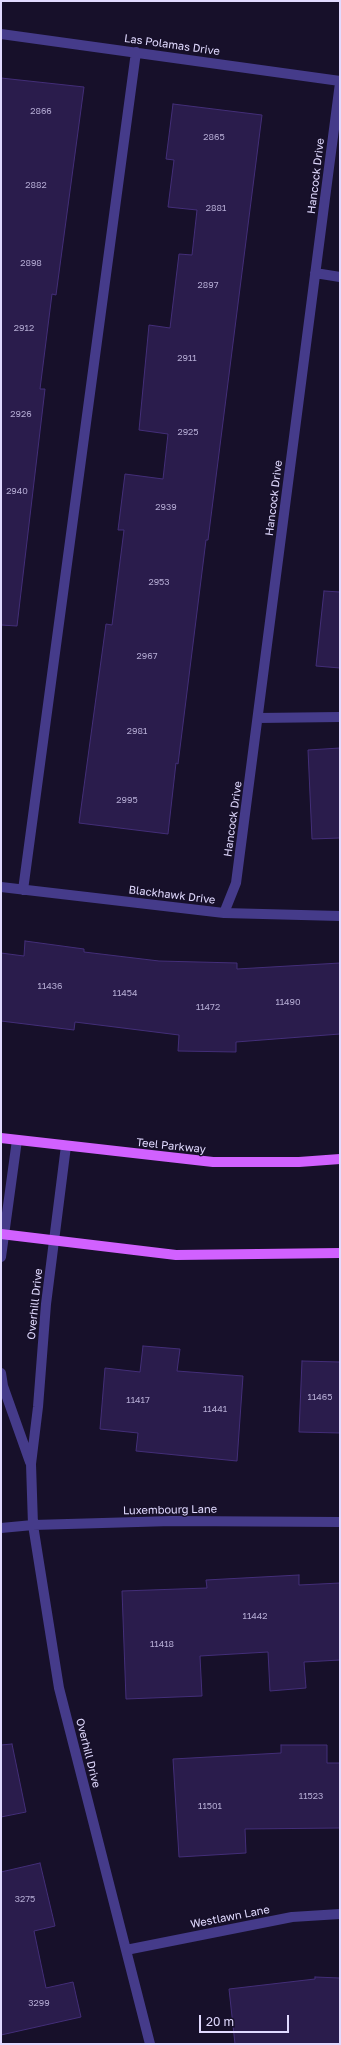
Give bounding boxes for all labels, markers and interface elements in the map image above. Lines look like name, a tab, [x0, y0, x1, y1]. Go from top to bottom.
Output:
street label: Las Polamas Drive	[123, 32, 221, 58]
house number: 2866	[30, 106, 52, 116]
house number: 2865	[203, 132, 225, 142]
street label: Hancock Drive	[305, 137, 327, 215]
house number: 2882	[25, 180, 47, 190]
house number: 2881	[206, 203, 226, 213]
house number: 2898	[20, 258, 42, 268]
house number: 2897	[198, 280, 218, 290]
house number: 2912	[14, 323, 34, 333]
house number: 2911	[177, 353, 197, 363]
house number: 2926	[10, 409, 32, 419]
house number: 2925	[177, 427, 199, 437]
street label: Hancock Drive	[263, 459, 285, 537]
house number: 2940	[6, 486, 28, 496]
house number: 2939	[155, 502, 177, 512]
house number: 2953	[148, 577, 170, 587]
house number: 2967	[137, 651, 157, 661]
house number: 2981	[127, 726, 147, 736]
street label: Hancock Drive	[221, 780, 245, 858]
house number: 2995	[116, 795, 138, 805]
street label: Blackhawk Drive	[128, 883, 216, 907]
house number: 11436	[38, 981, 62, 991]
house number: 11454	[113, 988, 137, 998]
house number: 11490	[275, 997, 301, 1007]
house number: 11472	[196, 1002, 220, 1012]
street label: Teel Parkway	[136, 1136, 206, 1156]
street label: Overhill Drive	[25, 1268, 45, 1340]
house number: 11465	[308, 1392, 332, 1402]
house number: 11417	[126, 1395, 150, 1405]
house number: 11441	[203, 1404, 227, 1414]
street label: Luxembourg Lane	[123, 1503, 217, 1517]
house number: 11442	[243, 1611, 267, 1621]
house number: 11418	[150, 1639, 174, 1649]
street label: Overhill Drive	[73, 1717, 103, 1789]
house number: 11523	[299, 1791, 323, 1801]
house number: 11501	[198, 1801, 222, 1811]
house number: 3275	[15, 1894, 35, 1904]
street label: Westlawn Lane	[189, 1903, 271, 1931]
house number: 3299	[28, 1998, 50, 2008]
scale bar	[201, 2007, 291, 2033]
text: 20 m	[206, 2014, 234, 2029]

